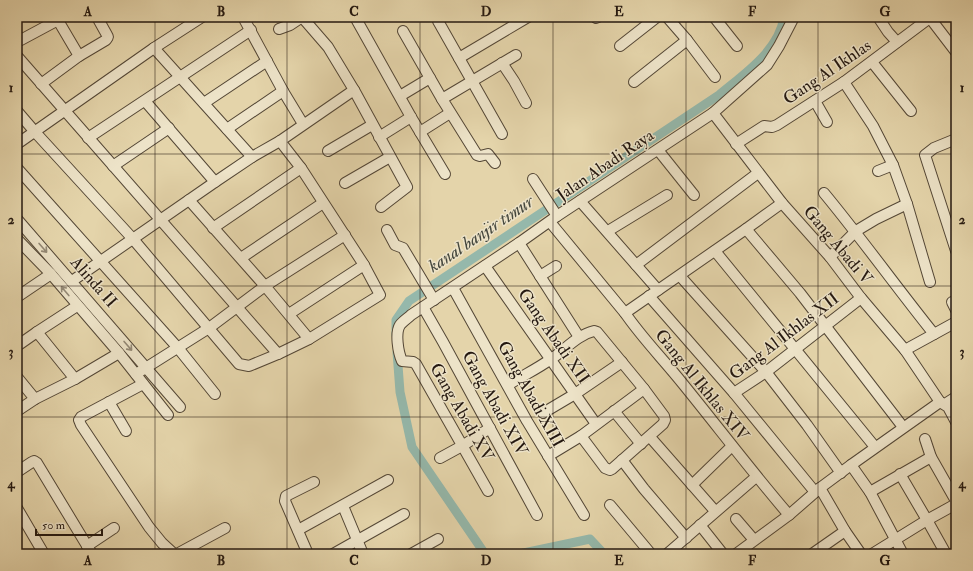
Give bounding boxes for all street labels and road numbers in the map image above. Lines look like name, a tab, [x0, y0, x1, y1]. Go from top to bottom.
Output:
street label: Gang Al Ikhlas	[779, 35, 875, 109]
street label: Jalan Abadi Raya	[551, 124, 659, 207]
street label: Gang Abadi V	[799, 201, 878, 290]
street label: Alinda II	[65, 251, 122, 312]
street label: Gang Abadi XII	[513, 284, 595, 388]
street label: Gang Al Ikhlas XII	[725, 288, 843, 384]
street label: Gang Al Ikhlas XIV	[651, 325, 754, 446]
street label: Gang Abadi XIII	[493, 337, 569, 451]
street label: Gang Abadi XIV	[458, 347, 533, 460]
street label: Gang Abadi XV	[425, 359, 499, 466]

